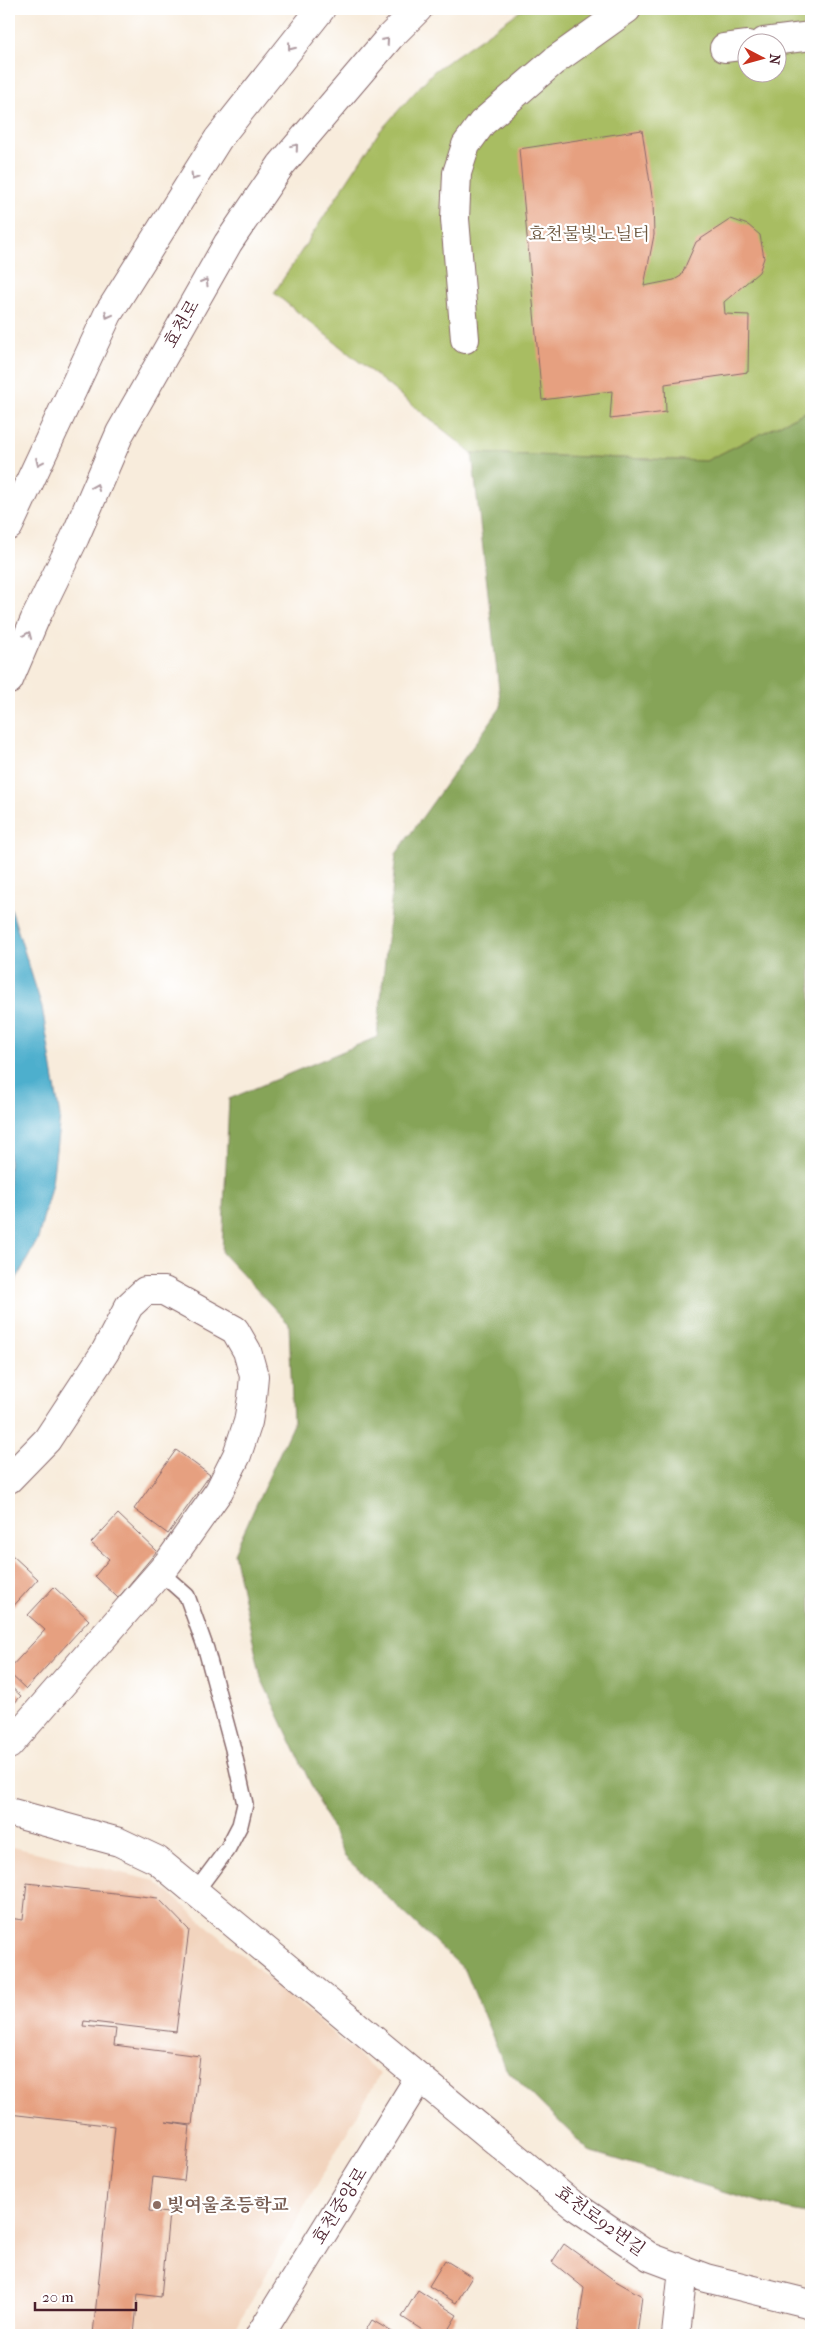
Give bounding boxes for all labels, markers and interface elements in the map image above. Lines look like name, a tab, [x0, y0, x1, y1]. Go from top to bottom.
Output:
north arrow	[738, 32, 788, 82]
one-way arrow	[380, 38, 389, 47]
one-way arrow	[288, 41, 296, 50]
text: N	[765, 53, 783, 66]
one-way arrow	[290, 144, 299, 153]
one-way arrow	[191, 172, 200, 181]
park label: 효천물빛노닐터	[528, 224, 650, 245]
one-way arrow	[199, 279, 209, 288]
street label: 효천로	[160, 296, 204, 352]
one-way arrow	[104, 310, 114, 319]
one-way arrow	[34, 457, 45, 466]
one-way arrow	[91, 484, 101, 492]
one-way arrow	[21, 631, 32, 640]
street label: 효천중앙로	[308, 2164, 372, 2248]
street label: 효천로92번길	[551, 2181, 649, 2261]
place label: 빛여울초등학교	[167, 2195, 289, 2216]
marker: 빛여울초등학교	[151, 2199, 163, 2211]
scale bar	[35, 2279, 136, 2311]
text: 20 m	[42, 2288, 74, 2306]

